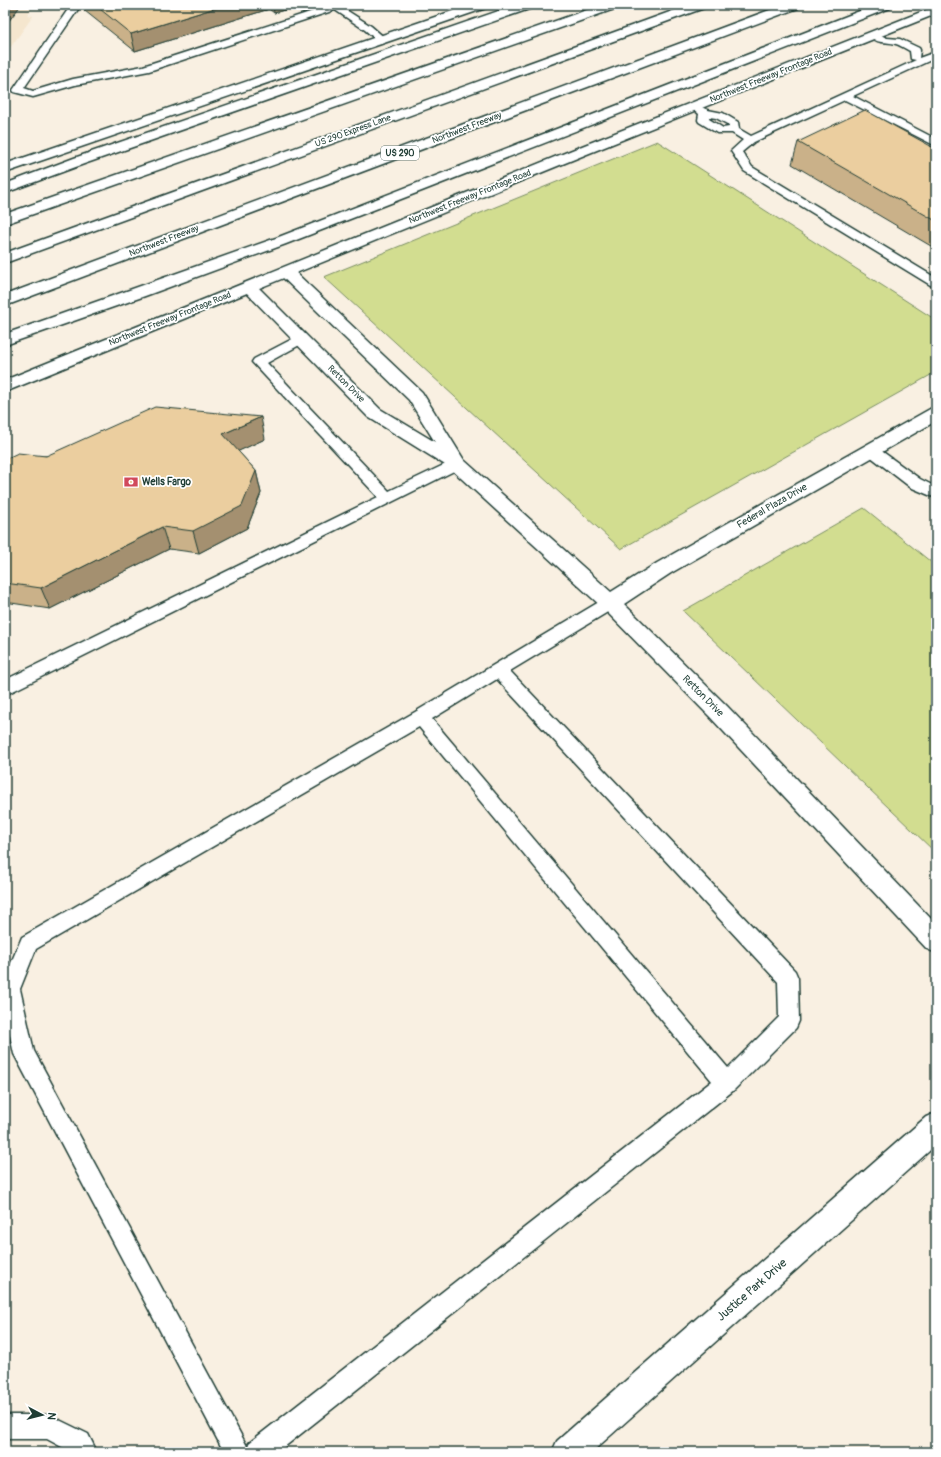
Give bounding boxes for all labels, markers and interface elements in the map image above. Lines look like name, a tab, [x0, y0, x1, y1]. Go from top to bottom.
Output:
street label: Northwest Freeway Frontage Road	[708, 46, 834, 106]
street label: Northwest Freeway	[431, 110, 503, 146]
street label: US 290 Express Lane	[314, 112, 393, 150]
road number: US 290	[381, 146, 419, 160]
street label: Northwest Freeway Frontage Road	[407, 167, 533, 227]
street label: Northwest Freeway	[128, 223, 200, 259]
street label: Northwest Freeway Frontage Road	[107, 289, 233, 349]
street label: Retton Drive	[325, 363, 367, 405]
bank icon: Wells Fargo	[123, 474, 139, 490]
place label: Wells Fargo	[142, 476, 192, 488]
street label: Federal Plaza Drive	[735, 481, 809, 531]
street label: Retton Drive	[680, 673, 726, 719]
street label: Justice Park Drive	[714, 1255, 790, 1325]
north arrow	[22, 1395, 62, 1435]
text: N	[44, 1412, 58, 1421]

